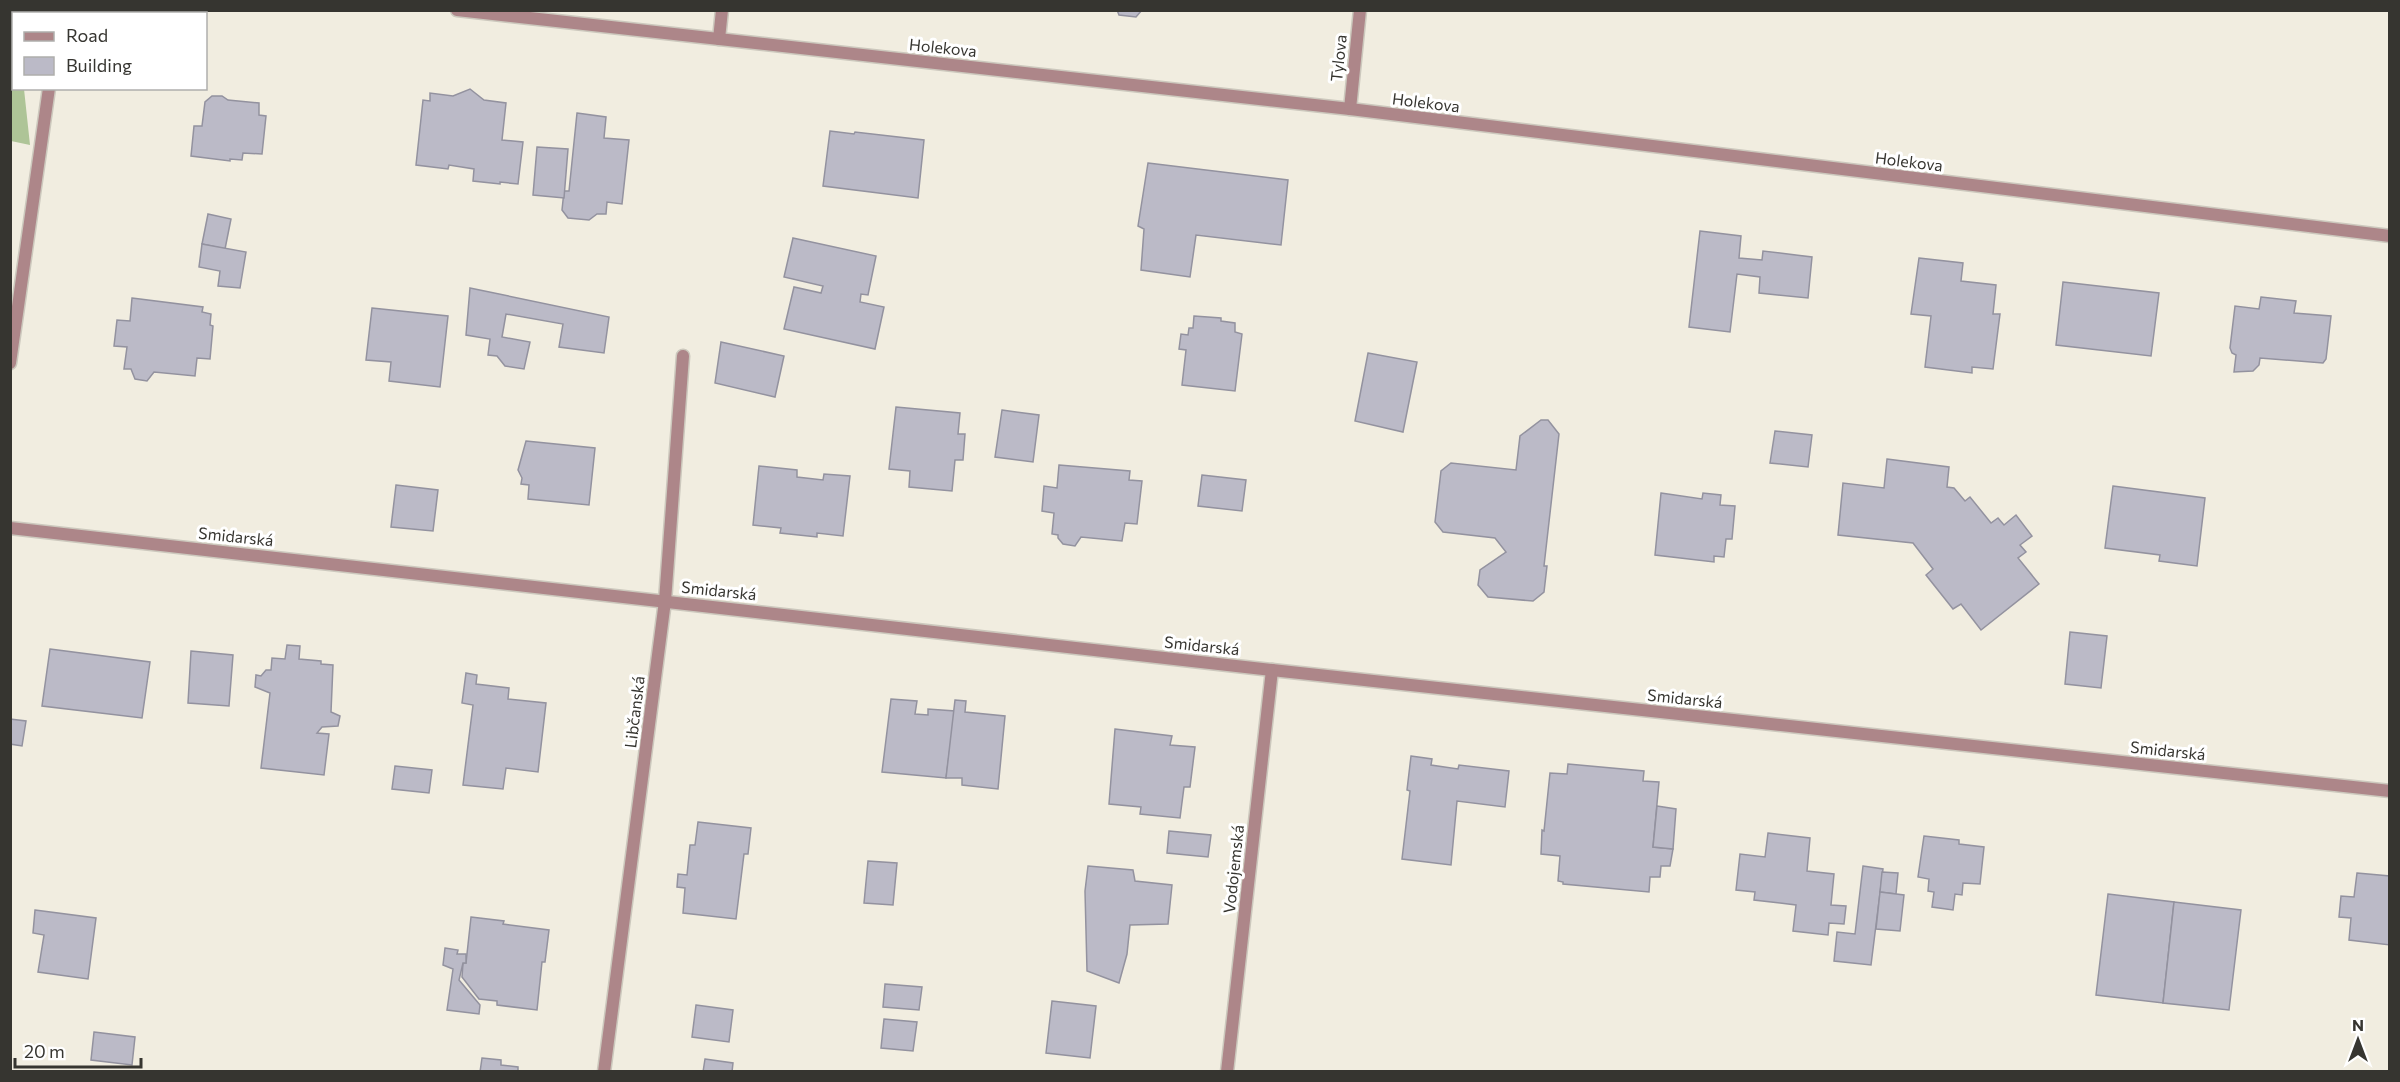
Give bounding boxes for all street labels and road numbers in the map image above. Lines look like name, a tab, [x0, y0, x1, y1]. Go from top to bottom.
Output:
street label: Holekova	[908, 34, 978, 60]
street label: Tylova	[1326, 34, 1350, 82]
street label: Holekova	[1391, 88, 1461, 116]
street label: Holekova	[1874, 147, 1944, 175]
street label: Smidarská	[197, 523, 275, 549]
street label: Smidarská	[680, 577, 758, 603]
street label: Smidarská	[1163, 632, 1241, 658]
street label: Libčanská	[620, 675, 648, 749]
street label: Smidarská	[1646, 685, 1724, 711]
street label: Smidarská	[2129, 737, 2207, 763]
street label: Vodojemská	[1219, 824, 1247, 914]

